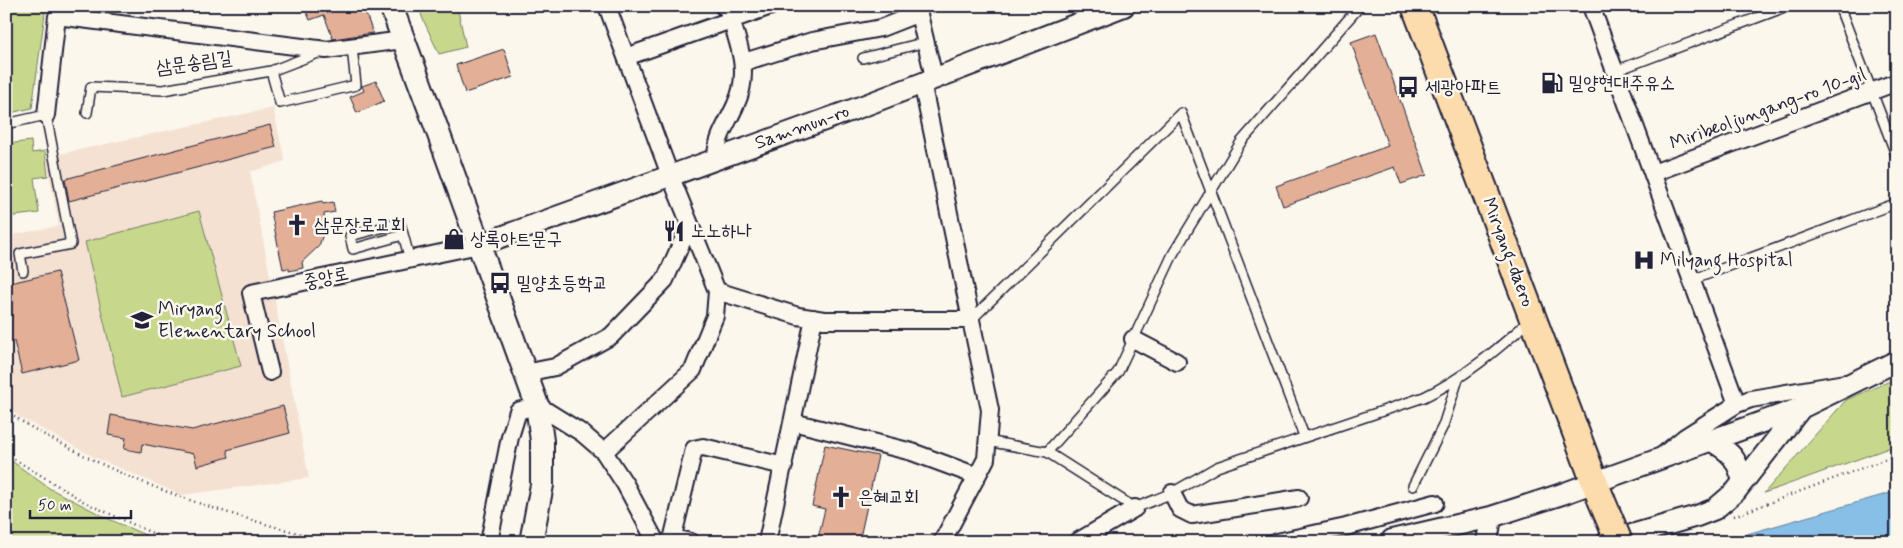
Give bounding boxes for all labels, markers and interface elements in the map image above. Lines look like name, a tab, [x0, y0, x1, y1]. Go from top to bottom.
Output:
street label: 삼문송림길	[154, 45, 234, 81]
street label: Miribeoljungang-ro 10-gil	[1666, 62, 1871, 158]
fuel station icon: 밀양현대주유소	[1539, 70, 1565, 96]
place label: 밀양현대주유소	[1568, 71, 1675, 96]
bus stop icon: 세광아파트	[1395, 74, 1421, 100]
place label: 세광아파트	[1425, 75, 1501, 100]
street label: Sammun-ro	[751, 98, 853, 156]
street label: Miryang-daero	[1473, 194, 1540, 311]
church icon: 삼문장로교회	[284, 212, 310, 238]
place label: 삼문장로교회	[314, 213, 406, 238]
restaurant icon: 노노하나	[661, 218, 687, 244]
place label: 노노하나	[691, 219, 752, 244]
shop icon: 상록아트문구	[441, 226, 467, 252]
place label: 상록아트문구	[470, 227, 562, 252]
hospital icon: Milyang Hospital	[1631, 247, 1657, 273]
place label: Milyang Hospital	[1660, 248, 1793, 276]
street label: 중앙로	[301, 261, 351, 295]
bus stop icon: 밀양초등학교	[487, 270, 513, 296]
place label: 밀양초등학교	[516, 271, 608, 296]
place label: Miryang Elementary School	[158, 297, 316, 344]
school or university icon: Miryang Elementary School	[129, 307, 155, 333]
church icon: 은혜교회	[828, 484, 854, 510]
place label: 은혜교회	[858, 485, 919, 510]
scale bar	[30, 488, 131, 520]
text: 50 m	[38, 496, 72, 516]

